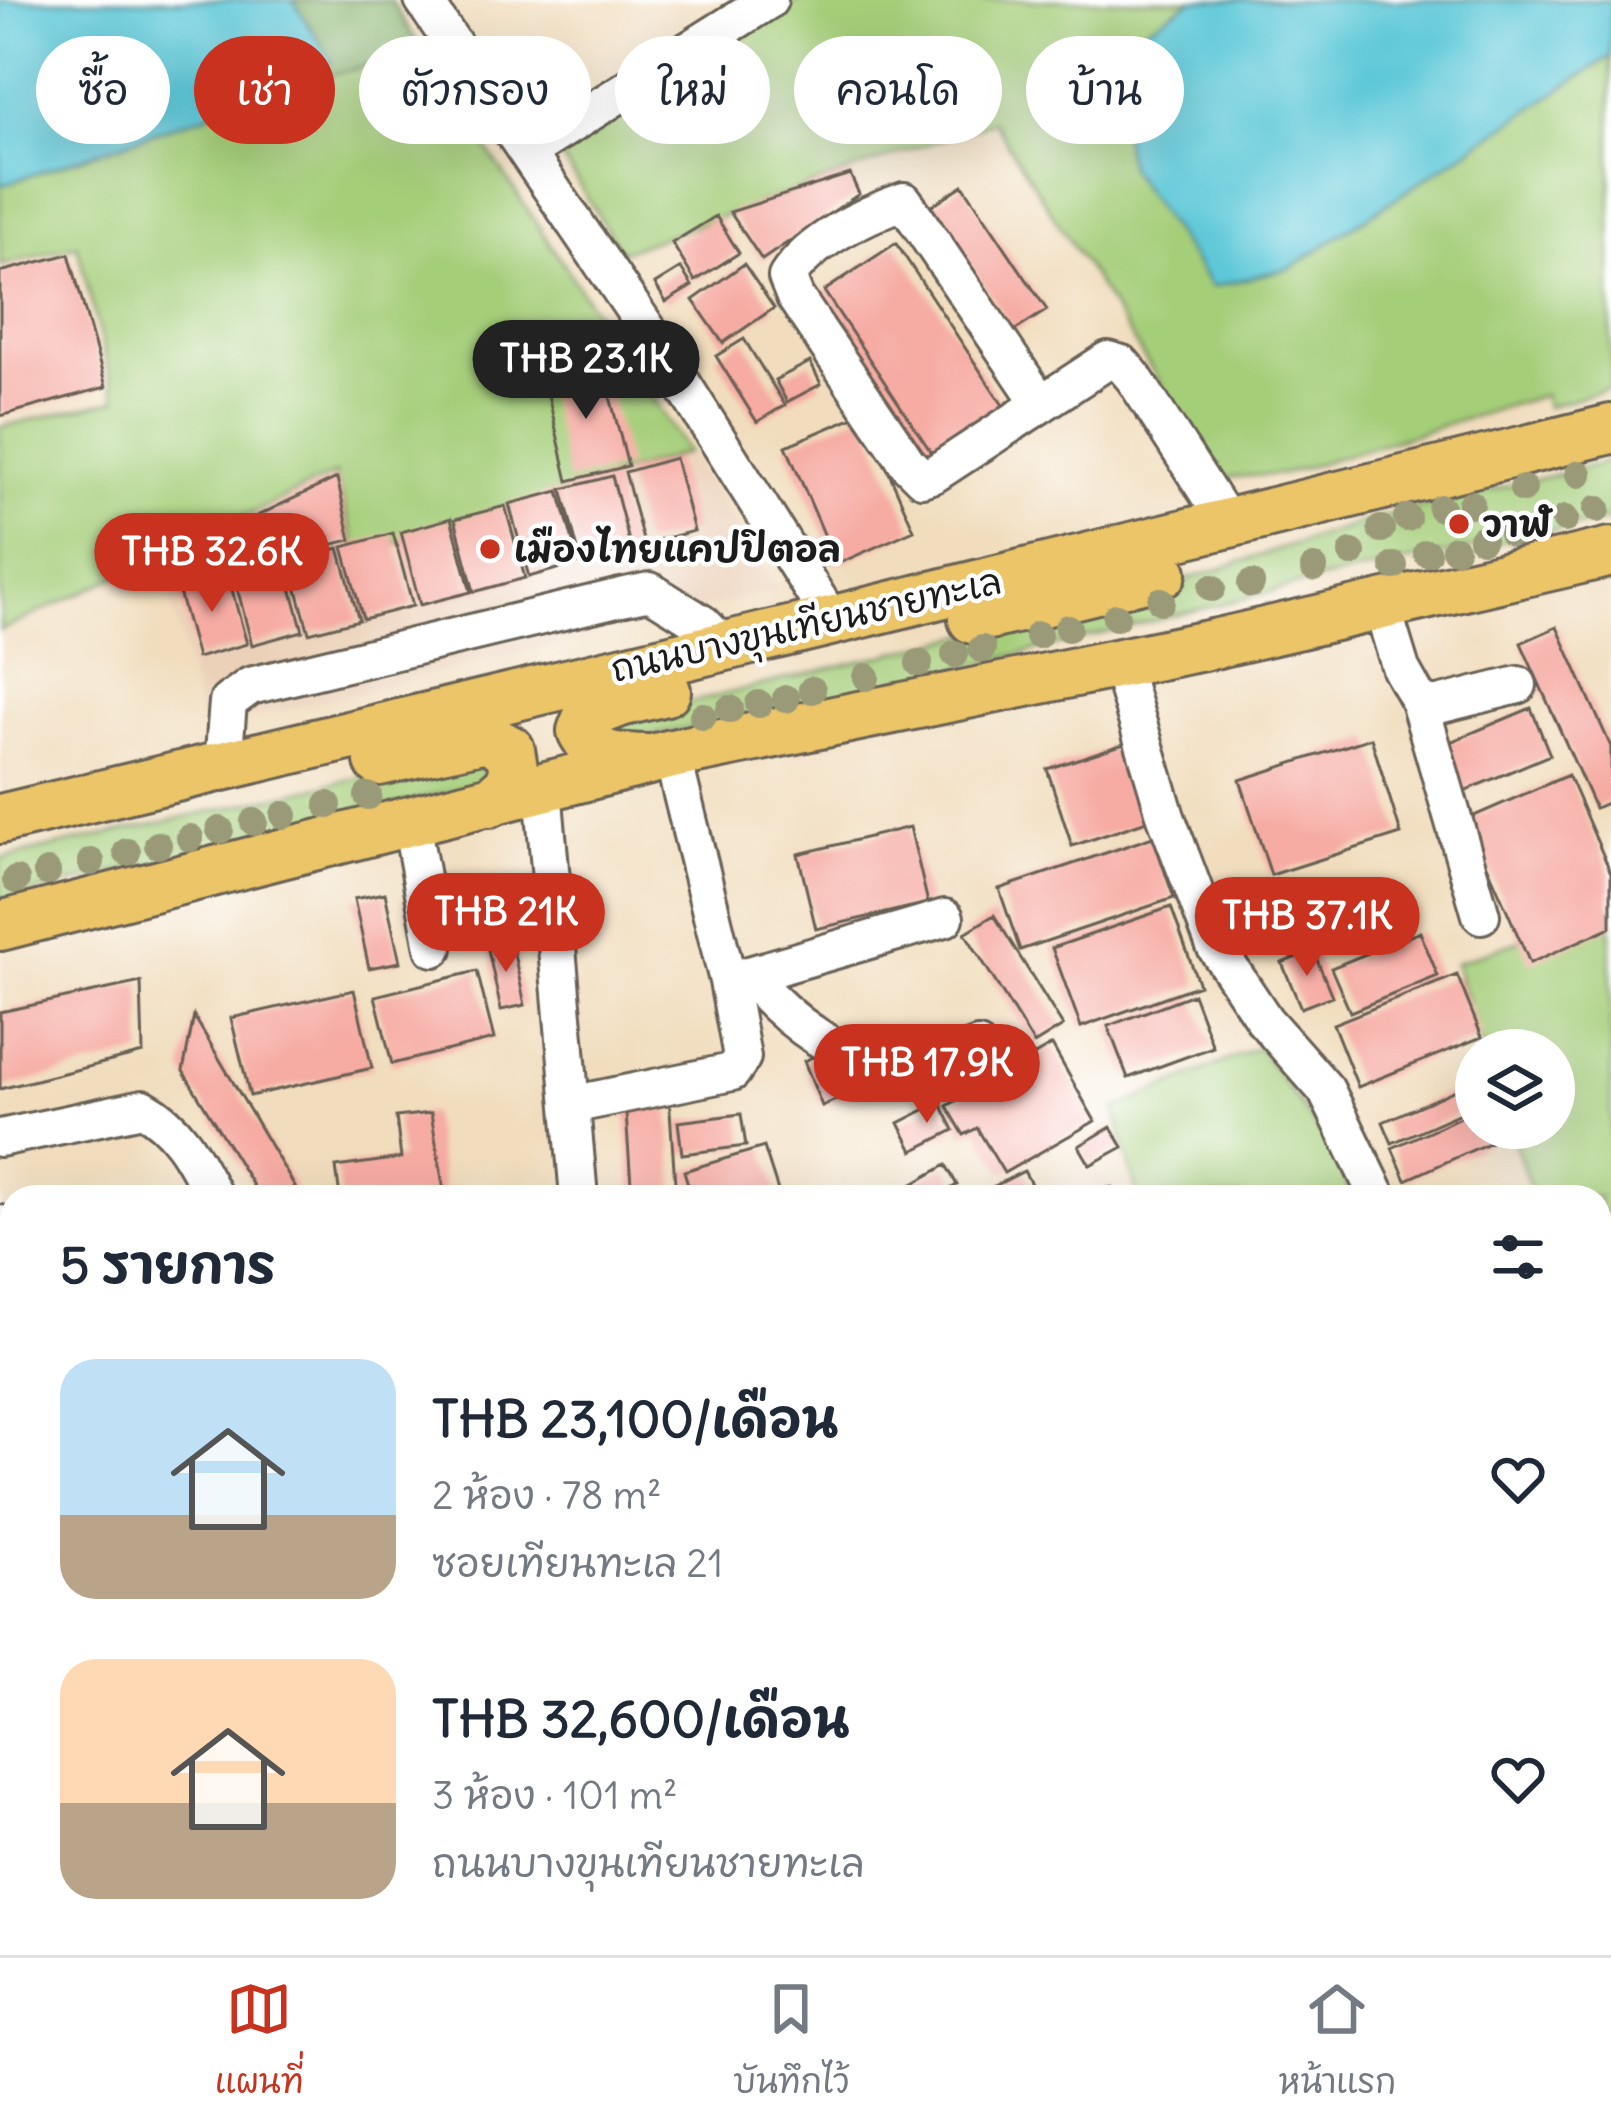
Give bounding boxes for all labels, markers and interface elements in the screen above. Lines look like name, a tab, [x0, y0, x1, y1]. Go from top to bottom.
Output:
chip: ซื้อ	[36, 36, 170, 144]
chip: เช่า	[194, 36, 335, 144]
chip: ตัวกรอง	[359, 36, 591, 144]
chip: ใหม่	[615, 36, 770, 144]
chip: คอนโด	[794, 36, 1002, 144]
chip: บ้าน	[1026, 36, 1184, 144]
pin: THB 23.1K	[449, 320, 723, 422]
text: THB 23.1K	[500, 334, 672, 383]
place label: วาฬ	[1483, 502, 1553, 547]
marker: วาฬ	[1446, 511, 1472, 537]
pin: THB 32.6K	[75, 513, 349, 615]
place label: เมืองไทยแคปปิตอล	[514, 525, 841, 572]
text: THB 32.6K	[121, 527, 303, 576]
marker: เมืองไทยแคปปิตอล	[477, 536, 503, 562]
street label: ถนนบางขุนเทียนชายทะเล	[607, 558, 1007, 697]
pin: THB 21K	[395, 873, 617, 975]
pin: THB 37.1K	[1170, 877, 1444, 979]
text: THB 21K	[434, 887, 578, 936]
text: THB 37.1K	[1222, 891, 1392, 940]
pin: THB 17.9K	[790, 1024, 1064, 1126]
map controls	[1455, 1029, 1575, 1149]
button: layers	[1455, 1029, 1575, 1149]
text: THB 17.9K	[841, 1038, 1013, 1087]
icon: filters	[1485, 1224, 1551, 1290]
text: 5 รายการ	[60, 1233, 276, 1297]
text: THB 23,100/เดือน	[432, 1387, 838, 1451]
icon: home	[156, 1407, 300, 1551]
icon: heart	[1485, 1446, 1551, 1512]
text: 2 ห้อง · 78 m²	[432, 1471, 662, 1520]
text: ซอยเทียนทะเล 21	[432, 1539, 723, 1588]
text: THB 32,600/เดือน	[432, 1687, 850, 1751]
icon: home	[156, 1707, 300, 1851]
icon: heart	[1485, 1746, 1551, 1812]
text: 3 ห้อง · 101 m²	[432, 1771, 677, 1820]
text: ถนนบางขุนเทียนชายทะเล	[432, 1839, 864, 1888]
tab: แผนที่	[215, 1976, 304, 2106]
tab: บันทึกไว้	[733, 1976, 849, 2106]
tab: หน้าแรก	[1279, 1976, 1396, 2106]

